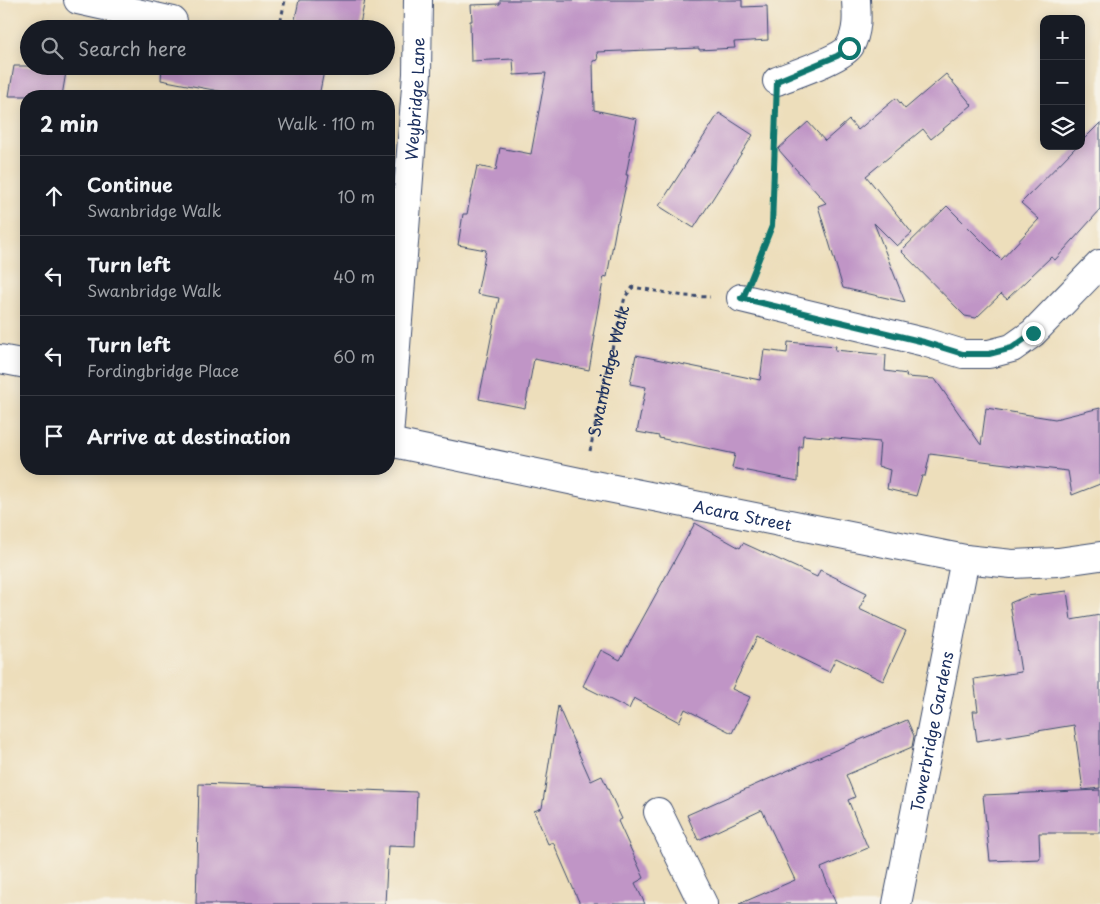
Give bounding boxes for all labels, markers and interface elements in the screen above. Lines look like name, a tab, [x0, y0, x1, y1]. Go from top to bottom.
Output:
map controls	[1040, 15, 1085, 150]
button: +	[1040, 15, 1085, 60]
search box	[20, 20, 395, 75]
icon: search	[38, 34, 66, 62]
text: Search here	[78, 34, 187, 62]
street label: Weybridge Lane	[398, 37, 429, 161]
route start	[838, 37, 861, 60]
button: −	[1040, 60, 1085, 105]
button: layers	[1040, 105, 1085, 150]
text: 2 min	[40, 107, 99, 139]
text: Walk · 110 m	[277, 111, 375, 135]
text: Continue	[87, 170, 173, 198]
icon: ahead	[40, 182, 68, 210]
text: 10 m	[338, 184, 375, 208]
text: Swanbridge Walk	[87, 198, 221, 222]
text: Turn left	[87, 250, 171, 278]
icon: left	[40, 262, 68, 290]
text: 40 m	[333, 264, 375, 288]
text: Swanbridge Walk	[87, 278, 221, 302]
street label: Swanbridge Walk	[581, 302, 635, 439]
route end	[1022, 322, 1045, 345]
text: Turn left	[87, 330, 171, 358]
icon: left	[40, 342, 68, 370]
text: 60 m	[333, 344, 375, 368]
text: Fordingbridge Place	[87, 358, 239, 382]
icon: arrive	[40, 422, 68, 450]
text: Arrive at destination	[87, 422, 291, 450]
street label: Acara Street	[691, 493, 794, 536]
street label: Towerbridge Gardens	[904, 649, 959, 813]

